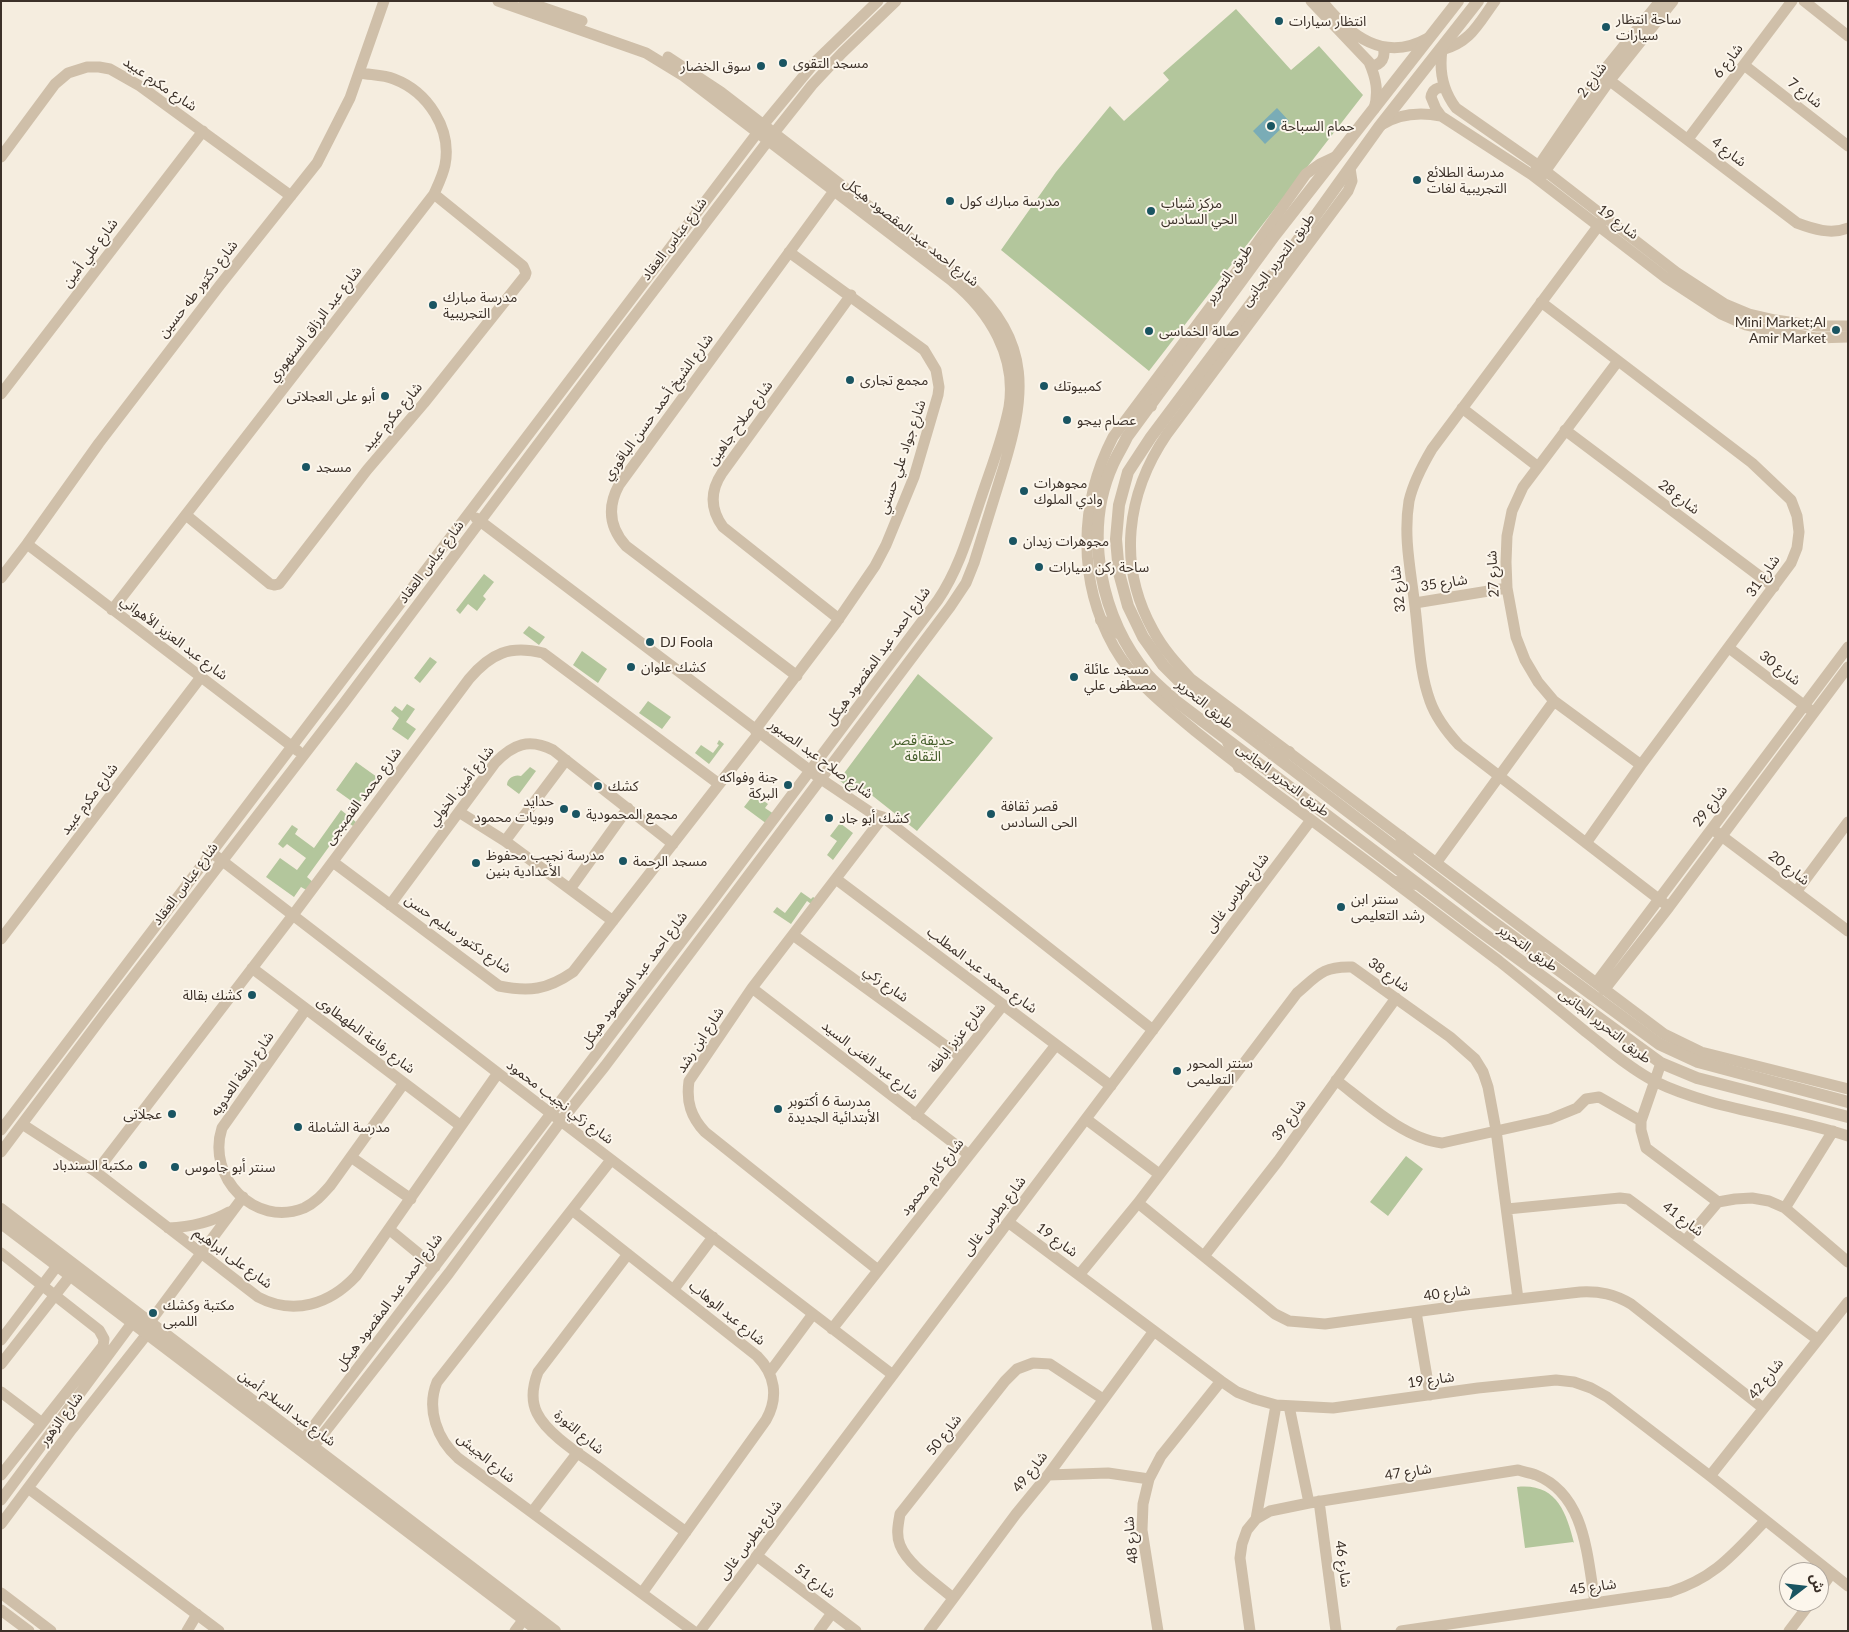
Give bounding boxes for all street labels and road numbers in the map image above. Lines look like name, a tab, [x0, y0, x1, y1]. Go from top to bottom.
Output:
street label: شارع 6	[1710, 40, 1746, 82]
street label: شارع مكرم عبيد	[120, 53, 200, 115]
street label: شارع 2	[1574, 59, 1610, 101]
street label: شارع 7	[1784, 74, 1826, 112]
street label: شارع 4	[1708, 134, 1750, 170]
street label: شارع احمد عبد المقصود هيكل	[840, 174, 982, 290]
street label: شارع عباس العقاد	[637, 194, 711, 284]
street label: شارع 19	[1594, 201, 1642, 243]
street label: طريق التحرير الجانبى	[1238, 210, 1318, 310]
street label: شارع علي أمين	[59, 215, 121, 291]
street label: شارع دكتور طه حسين	[155, 237, 241, 341]
street label: طريق التحرير	[1202, 241, 1256, 307]
street label: شارع عبد الرزاق السنهوري	[265, 263, 365, 385]
street label: شارع الشيخ أحمد حسن الباقوري	[599, 331, 717, 483]
street label: شارع صلاح جاهين	[704, 378, 776, 468]
street label: شارع مكرم عبيد	[358, 379, 426, 455]
street label: شارع جواد علي حسني	[875, 398, 929, 516]
street label: شارع 28	[1655, 476, 1703, 518]
street label: شارع عباس العقاد	[394, 517, 468, 607]
street label: شارع 27	[1483, 550, 1503, 598]
street label: شارع 31	[1743, 552, 1783, 600]
street label: شارع 32	[1387, 565, 1409, 613]
street label: شارع 35	[1419, 571, 1469, 595]
street label: شارع احمد عبد المقصود هيكل	[822, 583, 934, 729]
street label: شارع عبد العزيز الأهواني	[117, 592, 231, 684]
street label: شارع 30	[1756, 647, 1804, 689]
street label: طريق التحرير	[1173, 676, 1237, 732]
street label: شارع صلاح عبد الصبور	[766, 716, 876, 802]
street label: طريق التحرير الجانبى	[1233, 740, 1333, 820]
street label: شارع أمين الخولي	[425, 743, 497, 829]
street label: شارع محمد القصبجى	[321, 744, 405, 848]
street label: شارع مكرم عبيد	[57, 760, 121, 838]
street label: شارع 29	[1689, 782, 1731, 830]
street label: شارع عباس العقاد	[148, 839, 222, 929]
street label: شارع 20	[1765, 847, 1813, 889]
street label: شارع بطرس غالى	[1202, 850, 1272, 936]
street label: شارع دكتور سليم حسن	[402, 891, 514, 977]
street label: شارع احمد عبد المقصود هيكل	[577, 908, 691, 1052]
street label: طريق التحرير	[1495, 921, 1561, 975]
street label: شارع محمد عبد المطلب	[924, 923, 1040, 1017]
street label: شارع 38	[1365, 954, 1413, 996]
street label: شارع زكي	[860, 962, 912, 1006]
street label: طريق التحرير الجانبى	[1556, 985, 1654, 1067]
street label: شارع رفاعة الطهطاوى	[314, 993, 418, 1077]
street label: شارع عزيز اباظة	[925, 1000, 989, 1076]
street label: شارع ابن رشد	[673, 1004, 727, 1076]
street label: شارع عبد الغنى السيد	[818, 1017, 922, 1103]
street label: شارع رابعة العدويه	[207, 1028, 277, 1120]
street label: شارع زكي نجيب محمود	[503, 1056, 617, 1148]
street label: شارع 39	[1268, 1096, 1310, 1144]
street label: شارع كارم محمود	[897, 1135, 967, 1219]
street label: شارع بطرس غالى	[959, 1173, 1029, 1259]
street label: شارع 41	[1659, 1198, 1707, 1240]
street label: شارع 19	[1033, 1219, 1081, 1261]
street label: شارع على ابراهيم	[191, 1224, 275, 1292]
street label: شارع احمد عبد المقصود هيكل	[332, 1230, 446, 1374]
street label: شارع عبد الوهاب	[685, 1277, 769, 1349]
street label: شارع 40	[1423, 1281, 1471, 1305]
street label: شارع 42	[1745, 1355, 1787, 1403]
street label: شارع عبد السلام أمين	[235, 1366, 339, 1450]
street label: شارع 19	[1407, 1368, 1455, 1392]
street label: شارع الزهور	[35, 1389, 87, 1449]
street label: شارع الثورة	[551, 1406, 607, 1458]
street label: شارع 50	[923, 1411, 965, 1459]
street label: شارع الجيش	[454, 1430, 518, 1486]
street label: شارع 49	[1009, 1448, 1051, 1496]
street label: شارع 47	[1383, 1460, 1433, 1484]
street label: شارع بطرس غالى	[715, 1497, 785, 1583]
street label: شارع 48	[1120, 1516, 1142, 1564]
street label: شارع 46	[1331, 1540, 1355, 1588]
street label: شارع 51	[791, 1560, 839, 1602]
street label: شارع 45	[1569, 1575, 1617, 1599]

